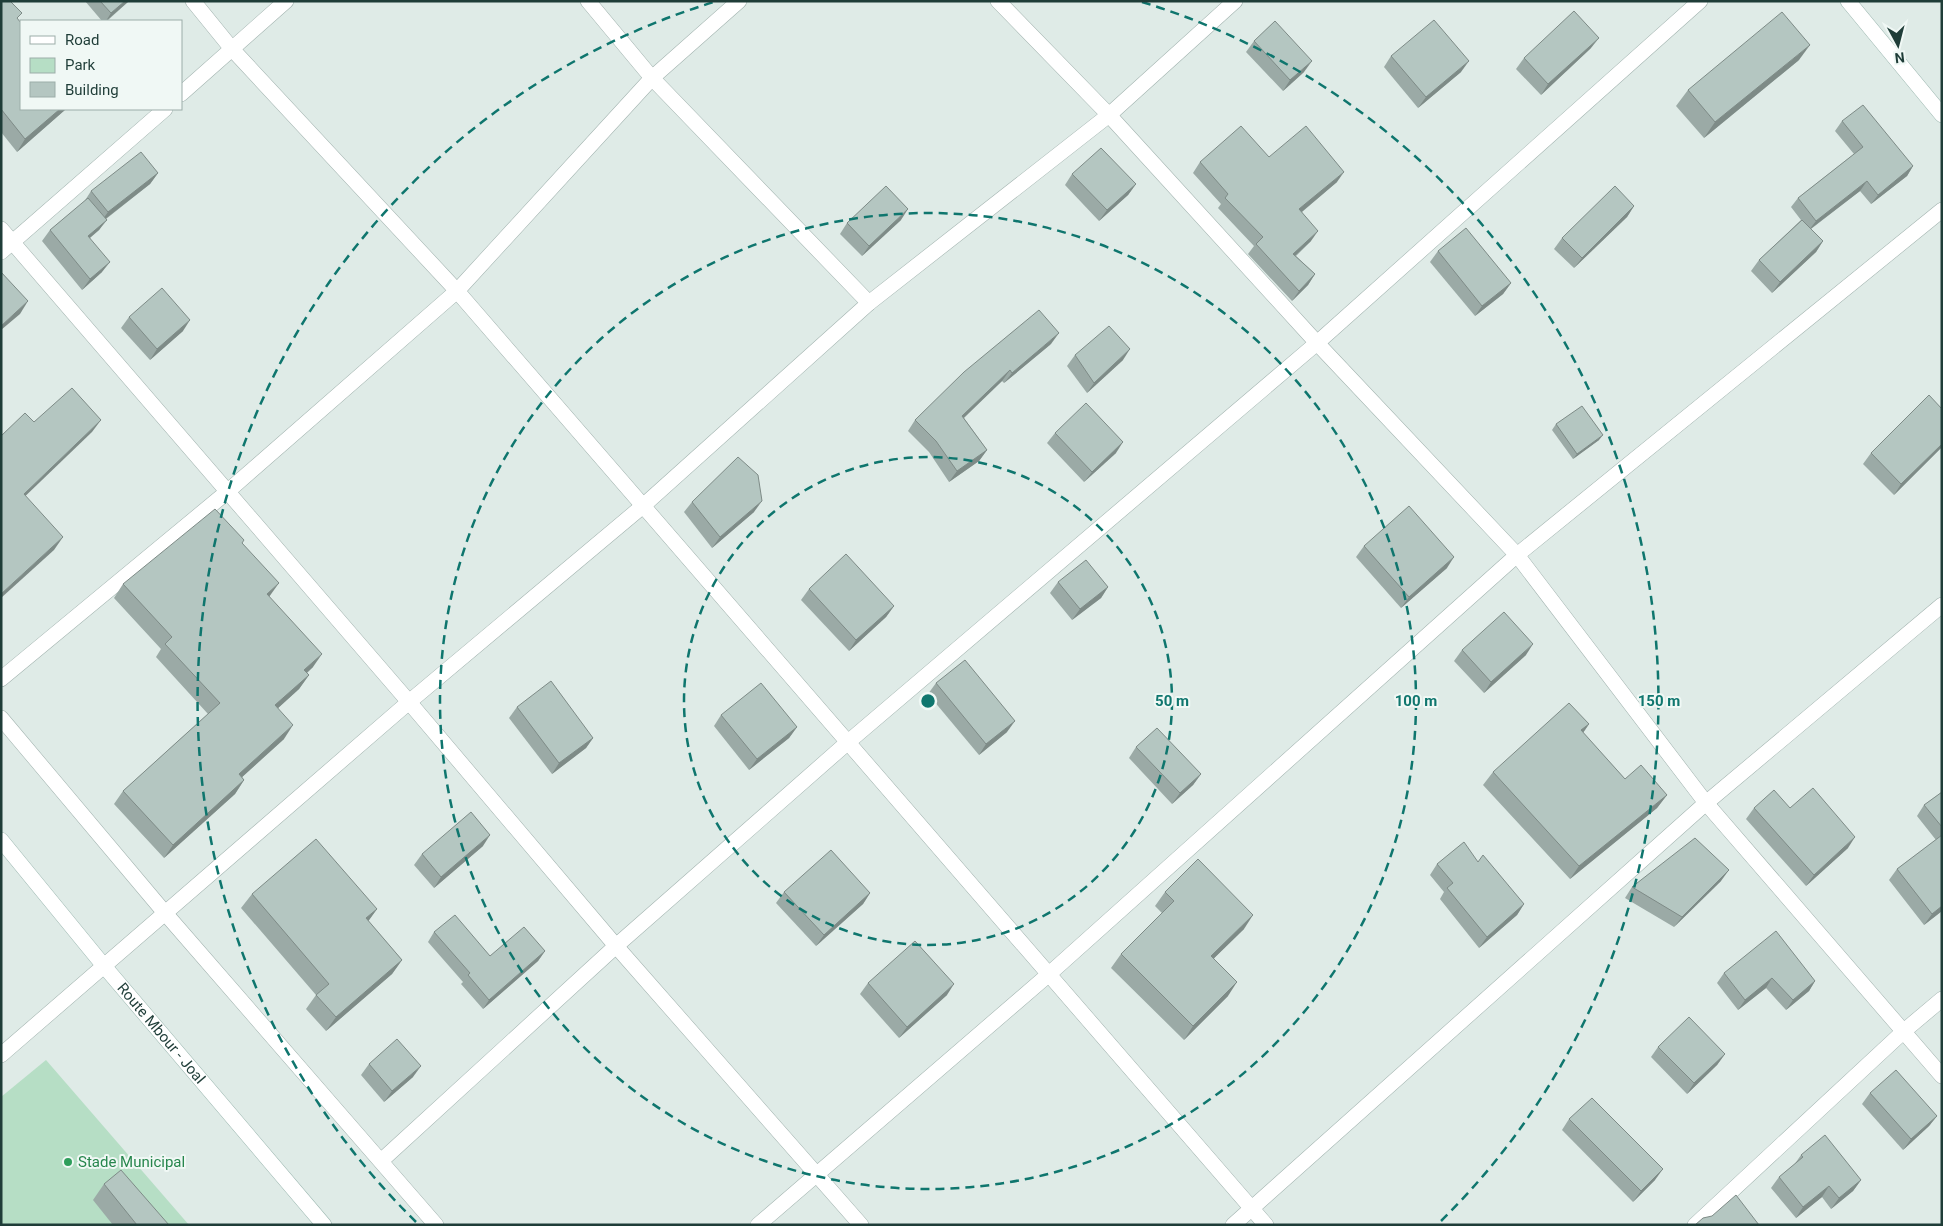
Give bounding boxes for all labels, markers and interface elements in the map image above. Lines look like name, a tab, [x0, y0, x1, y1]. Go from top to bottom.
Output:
legend	[20, 20, 182, 110]
north arrow	[1873, 20, 1923, 70]
text: Road	[65, 31, 99, 49]
text: N	[1894, 49, 1905, 66]
text: Park	[65, 56, 96, 74]
text: Building	[65, 81, 119, 99]
centre of rings	[919, 692, 937, 710]
text: 50 m	[1155, 692, 1189, 710]
text: 100 m	[1395, 692, 1437, 710]
text: 150 m	[1638, 692, 1680, 710]
street label: Route Mbour - Joal	[113, 979, 209, 1087]
place label: Stade Municipal	[78, 1153, 185, 1171]
marker: Stade Municipal	[62, 1156, 74, 1168]

